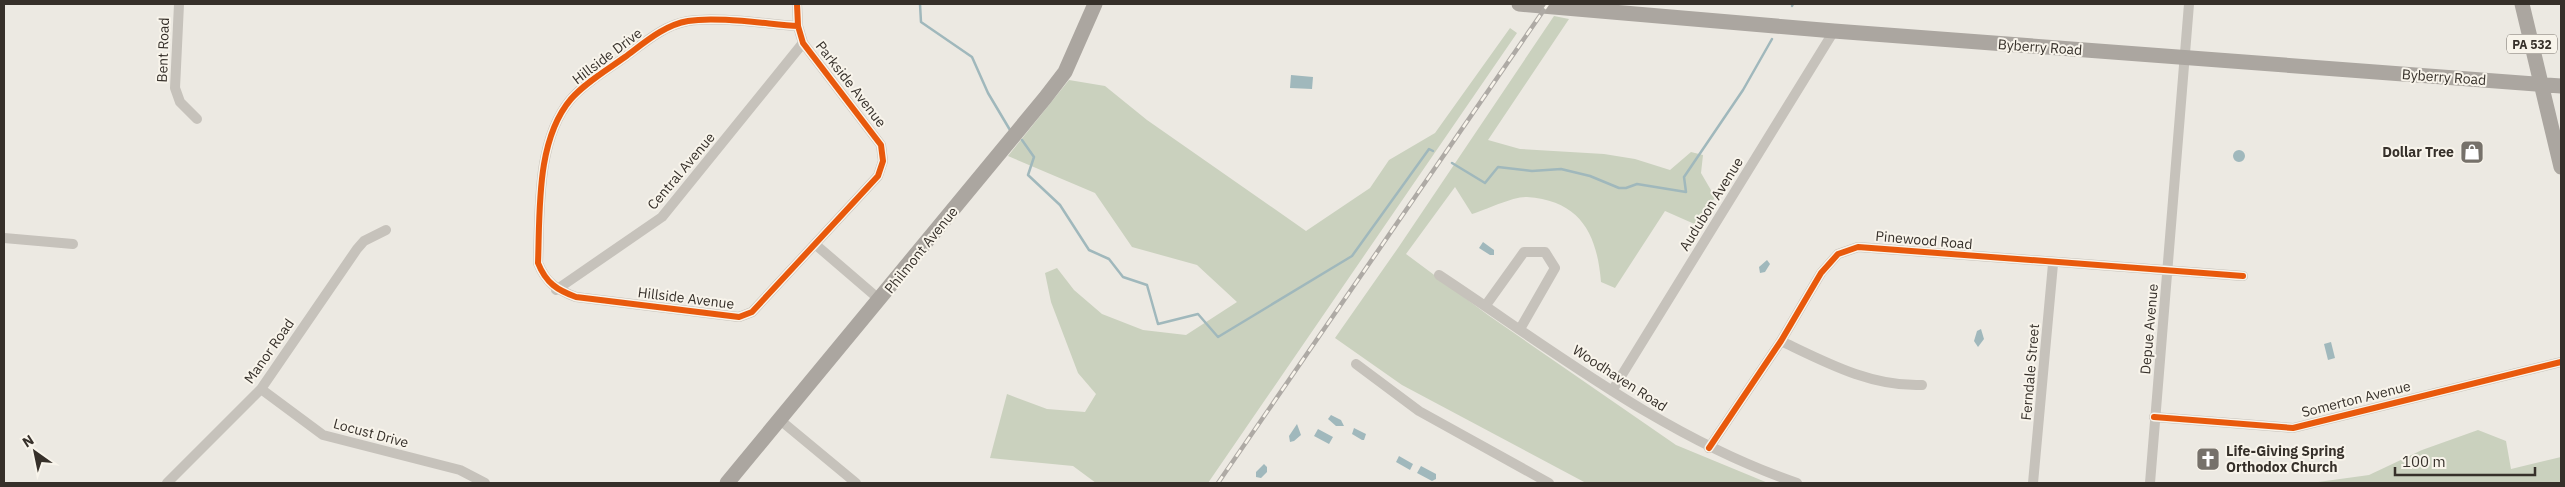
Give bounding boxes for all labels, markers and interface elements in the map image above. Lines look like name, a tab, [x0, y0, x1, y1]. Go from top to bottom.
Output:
street label: Bent Road	[153, 17, 173, 83]
street label: Hillside Drive	[568, 24, 646, 88]
road number: PA 532	[2507, 34, 2557, 54]
street label: Byberry Road	[1997, 35, 2083, 59]
street label: Parkside Avenue	[812, 37, 890, 131]
street label: Byberry Road	[2401, 65, 2487, 89]
street label: Central Avenue	[643, 128, 719, 213]
shop icon: Dollar Tree	[2459, 139, 2485, 165]
place label: Dollar Tree	[2382, 143, 2454, 161]
street label: Audubon Avenue	[1675, 154, 1747, 254]
street label: Philmont Avenue	[880, 203, 962, 297]
street label: Pinewood Road	[1875, 227, 1973, 253]
street label: Hillside Avenue	[637, 283, 736, 313]
street label: Depue Avenue	[2136, 283, 2162, 375]
street label: Manor Road	[240, 315, 298, 387]
street label: Ferndale Street	[2017, 323, 2043, 421]
street label: Woodhaven Road	[1569, 341, 1671, 415]
street label: Somerton Avenue	[2300, 377, 2413, 421]
street label: Locust Drive	[331, 414, 411, 452]
north arrow	[10, 427, 60, 477]
text: N	[19, 431, 37, 451]
place label: Life-Giving Spring Orthodox Church	[2226, 442, 2345, 476]
scale bar	[2395, 444, 2535, 476]
church icon: Life-Giving Spring Orthodox Church	[2195, 446, 2221, 472]
text: 100 m	[2402, 452, 2446, 471]

